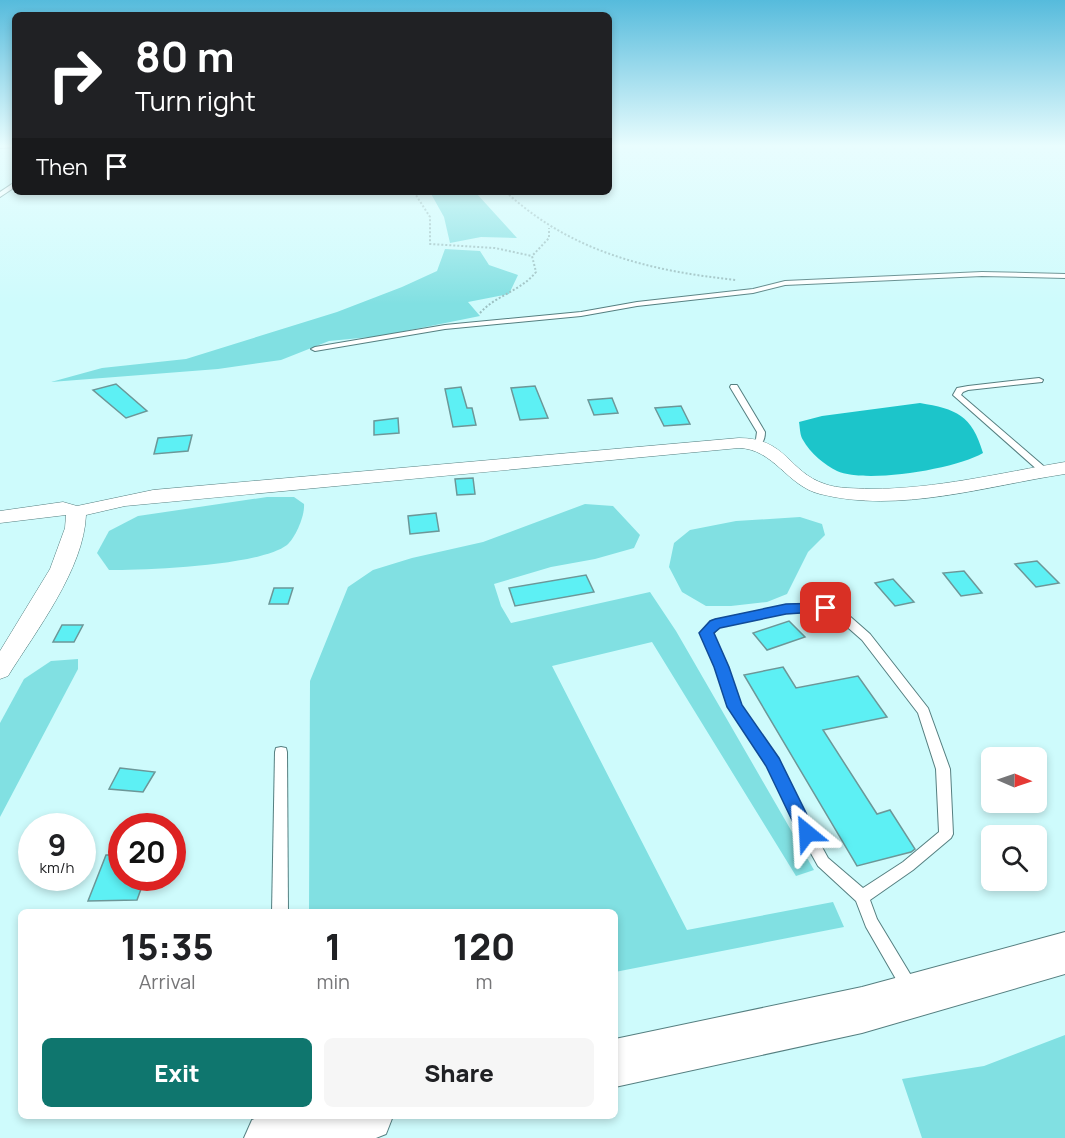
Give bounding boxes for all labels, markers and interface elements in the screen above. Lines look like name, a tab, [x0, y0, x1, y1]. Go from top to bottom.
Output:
text: 80 m	[135, 27, 235, 85]
icon: right	[36, 36, 114, 114]
text: Turn right	[135, 82, 256, 119]
icon: arrive	[100, 150, 133, 183]
text: Then	[36, 152, 88, 182]
pin	[800, 582, 851, 633]
icon: arrive	[809, 591, 842, 624]
north arrow	[981, 747, 1047, 813]
map controls	[981, 747, 1047, 891]
position arrow	[775, 801, 839, 865]
speed limit sign: 20	[108, 813, 186, 891]
text: 9	[48, 824, 66, 865]
button: search	[981, 825, 1047, 891]
text: km/h	[40, 857, 74, 878]
text: 15:35	[121, 922, 214, 971]
text: 1	[325, 922, 341, 971]
text: 120	[453, 922, 515, 971]
text: Arrival	[139, 968, 196, 995]
text: min	[316, 968, 350, 995]
text: m	[475, 968, 492, 995]
button: Exit	[42, 1038, 312, 1107]
button: Share	[324, 1038, 594, 1107]

